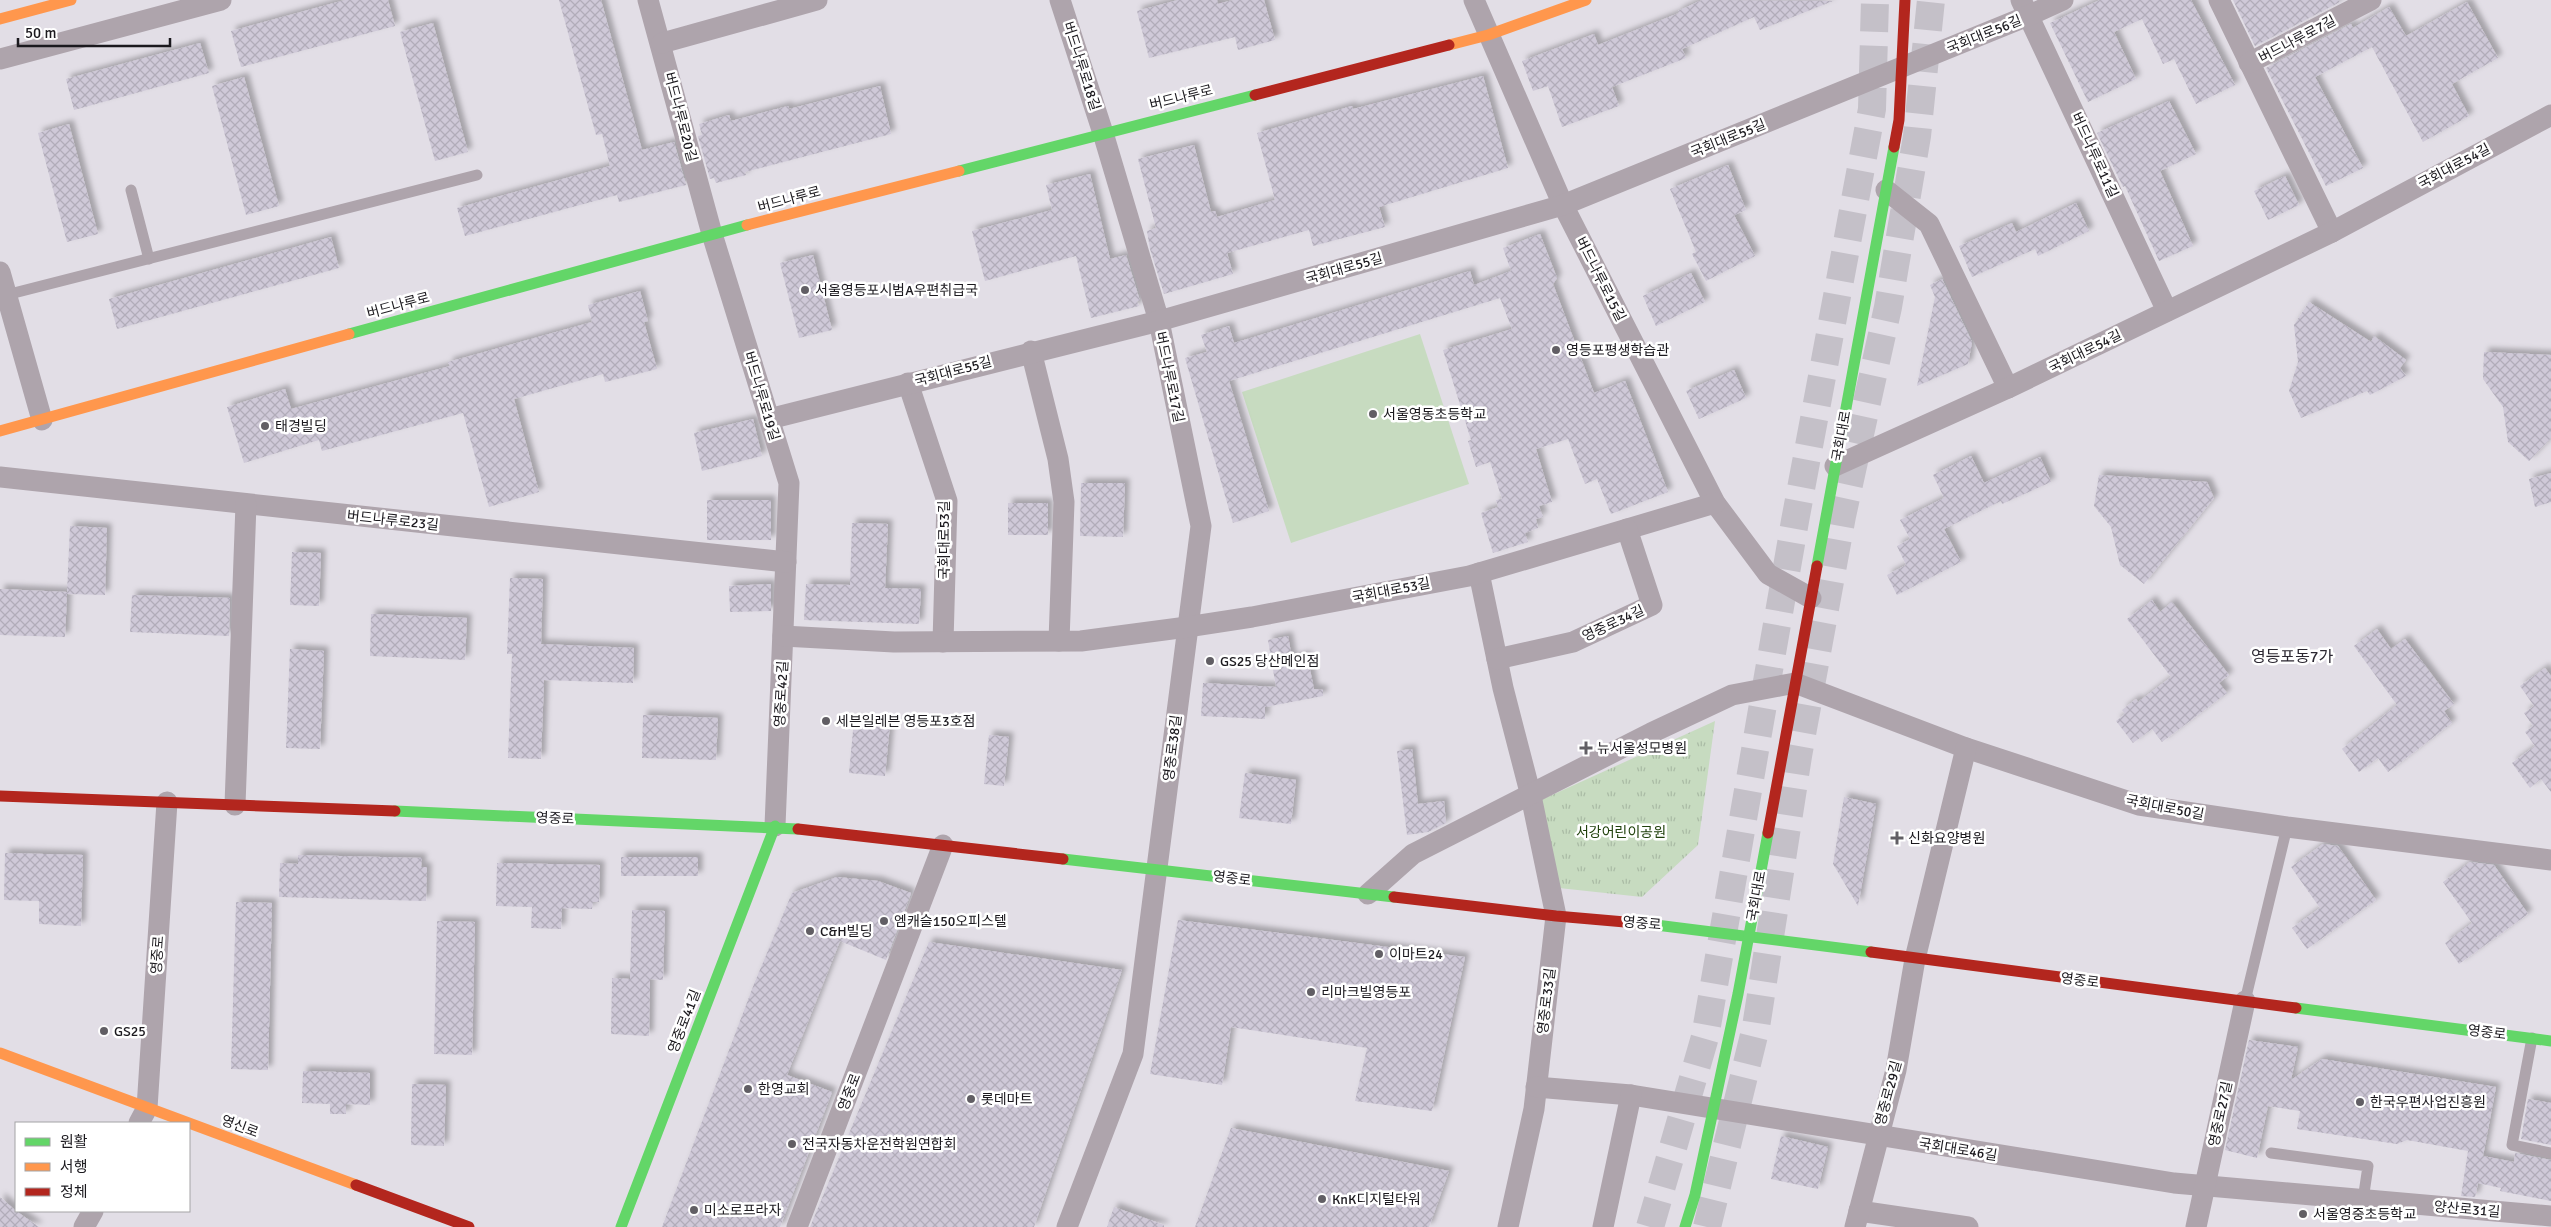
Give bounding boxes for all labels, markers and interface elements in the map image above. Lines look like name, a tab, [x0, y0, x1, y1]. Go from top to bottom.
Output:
street label: 국회대로56길	[1944, 12, 2024, 57]
street label: 버드나루로7길	[2256, 12, 2339, 67]
scale bar	[18, 15, 170, 47]
street label: 버드나루로18길	[1059, 20, 1104, 113]
text: 50 m	[25, 24, 56, 42]
street label: 버드나루로20길	[660, 70, 701, 164]
street label: 버드나루로	[1148, 81, 1215, 114]
street label: 버드나루로11길	[2067, 110, 2122, 201]
street label: 국회대로55길	[1688, 116, 1768, 161]
street label: 국회대로54길	[2415, 140, 2493, 193]
street label: 버드나루로	[756, 183, 823, 216]
street label: 버드나루로15길	[1572, 234, 1629, 324]
street label: 국회대로55길	[1304, 249, 1385, 288]
place label: 서울영등포시범A우편취급국	[815, 282, 978, 299]
marker: 서울영등포시범A우편취급국	[799, 284, 811, 296]
street label: 버드나루로	[365, 289, 432, 322]
street label: 국회대로54길	[2046, 326, 2125, 377]
street label: 버드나루로17길	[1152, 330, 1187, 424]
place label: 영등포평생학습관	[1566, 342, 1669, 359]
marker: 영등포평생학습관	[1550, 344, 1562, 356]
street label: 버드나루로19길	[740, 349, 783, 443]
street label: 국회대로55길	[913, 353, 994, 390]
place label: 서울영동초등학교	[1383, 406, 1486, 423]
marker: 서울영동초등학교	[1367, 408, 1379, 420]
street label: 국회대로	[1829, 409, 1854, 463]
place label: 태경빌딩	[275, 418, 327, 435]
marker: 태경빌딩	[259, 420, 271, 432]
street label: 국회대로53길	[936, 500, 953, 580]
street label: 버드나루로23길	[346, 507, 440, 534]
street label: 국회대로53길	[1350, 575, 1432, 606]
street label: 영중로34길	[1579, 602, 1647, 645]
district label: 영등포동7가	[2251, 647, 2333, 667]
place label: GS25 당산메인점	[1220, 653, 1319, 670]
marker: GS25 당산메인점	[1204, 655, 1216, 667]
street label: 영중로42길	[771, 660, 792, 728]
place label: 세븐일레븐 영등포3호점	[836, 713, 975, 730]
street label: 영중로38길	[1160, 714, 1185, 782]
marker: 세븐일레븐 영등포3호점	[820, 715, 832, 727]
place label: 뉴서울성모병원	[1597, 740, 1687, 757]
marker: 뉴서울성모병원	[1579, 741, 1593, 755]
street label: 국회대로50길	[2124, 792, 2206, 823]
street label: 영중로	[535, 809, 575, 828]
park label: 서강어린이공원	[1576, 824, 1666, 841]
place label: 신화요양병원	[1908, 830, 1985, 847]
marker: 신화요양병원	[1890, 831, 1904, 845]
street label: 영중로	[1212, 868, 1252, 889]
street label: 국회대로	[1744, 869, 1769, 923]
place label: 엠캐슬150오피스텔	[894, 913, 1007, 930]
street label: 영중로	[1622, 913, 1662, 934]
marker: 엠캐슬150오피스텔	[878, 915, 890, 927]
place label: C&H빌딩	[820, 923, 872, 940]
marker: C&H빌딩	[804, 925, 816, 937]
street label: 영중로	[148, 935, 167, 975]
place label: 이마트24	[1389, 946, 1443, 963]
marker: 이마트24	[1373, 948, 1385, 960]
street label: 영중로33길	[1534, 967, 1559, 1035]
street label: 영중로	[2060, 970, 2100, 991]
place label: 리마크빌영등포	[1321, 984, 1411, 1001]
marker: 리마크빌영등포	[1305, 986, 1317, 998]
street label: 영중로41길	[665, 987, 704, 1055]
street label: 영중로	[2467, 1022, 2507, 1043]
place label: GS25	[114, 1023, 146, 1040]
marker: GS25	[98, 1025, 110, 1037]
street label: 영중로29길	[1872, 1059, 1905, 1128]
street label: 영중로	[835, 1071, 864, 1113]
street label: 영중로27길	[2205, 1080, 2236, 1148]
place label: 한영교회	[758, 1081, 810, 1098]
marker: 한영교회	[742, 1083, 754, 1095]
place label: 롯데마트	[981, 1091, 1033, 1108]
marker: 롯데마트	[965, 1093, 977, 1105]
place label: 한국우편사업진흥원	[2370, 1094, 2486, 1111]
marker: 한국우편사업진흥원	[2354, 1096, 2366, 1108]
street label: 영신로	[219, 1112, 261, 1141]
legend	[15, 1122, 190, 1212]
text: 원활	[60, 1133, 88, 1151]
street label: 국회대로46길	[1917, 1135, 1999, 1164]
place label: 전국자동차운전학원연합회	[802, 1136, 957, 1153]
marker: 전국자동차운전학원연합회	[786, 1138, 798, 1150]
text: 서행	[60, 1158, 88, 1176]
text: 정체	[60, 1183, 88, 1201]
place label: KnK디지털타워	[1332, 1191, 1421, 1208]
marker: KnK디지털타워	[1316, 1193, 1328, 1205]
street label: 양산로31길	[2433, 1198, 2501, 1221]
place label: 미소로프라자	[704, 1202, 781, 1219]
marker: 미소로프라자	[688, 1204, 700, 1216]
place label: 서울영중초등학교	[2313, 1206, 2416, 1223]
marker: 서울영중초등학교	[2297, 1208, 2309, 1220]

